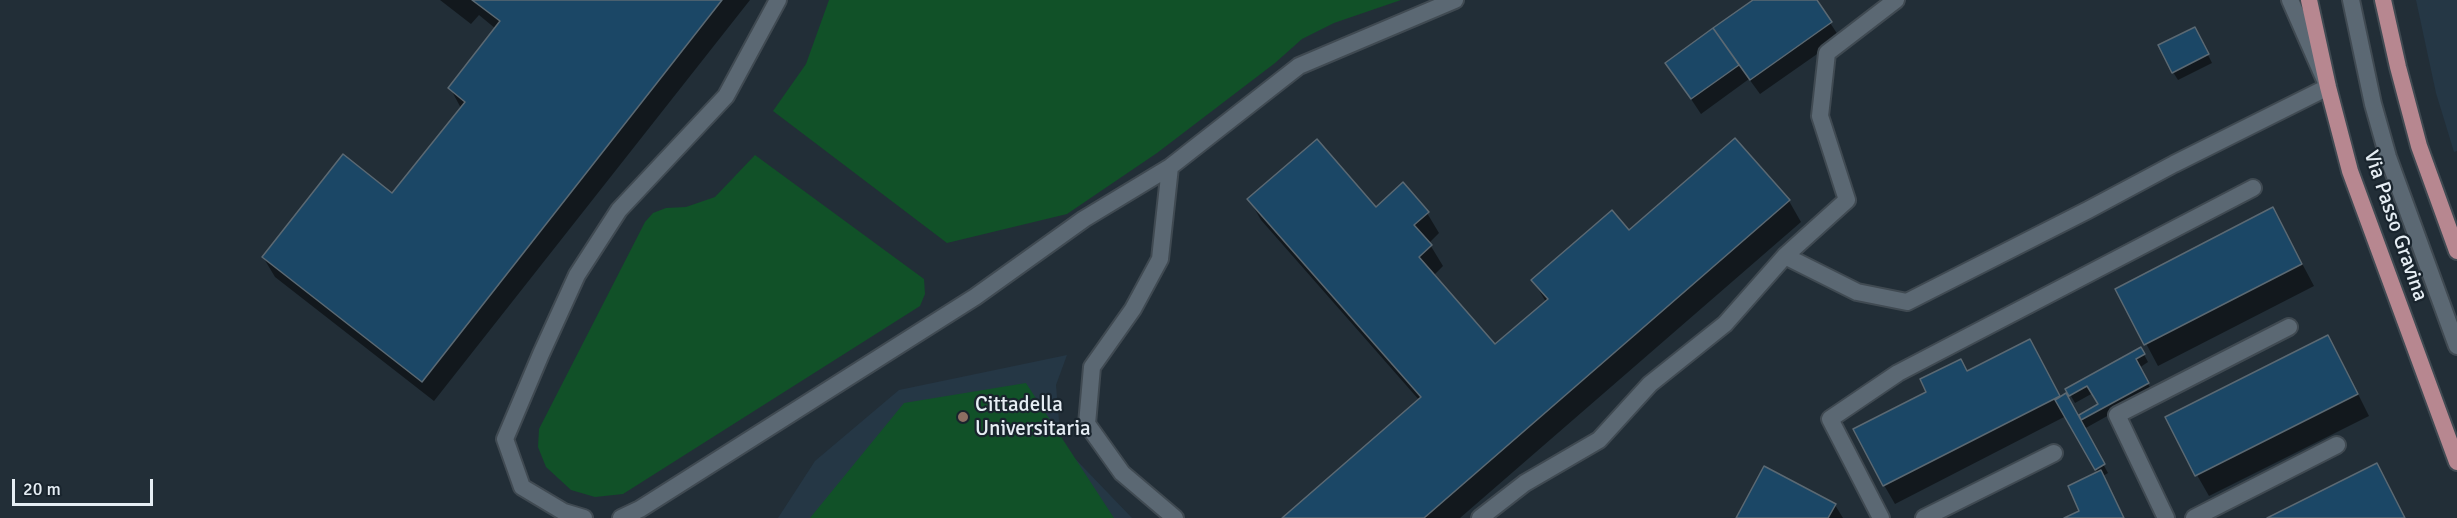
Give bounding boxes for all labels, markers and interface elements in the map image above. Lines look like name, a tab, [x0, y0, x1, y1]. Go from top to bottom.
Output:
street label: Via Passo Gravina	[2357, 147, 2433, 305]
place label: Cittadella Universitaria	[975, 392, 1091, 442]
marker: Cittadella Universitaria	[956, 410, 970, 424]
scale bar	[15, 467, 156, 505]
text: 20 m	[23, 478, 61, 500]

